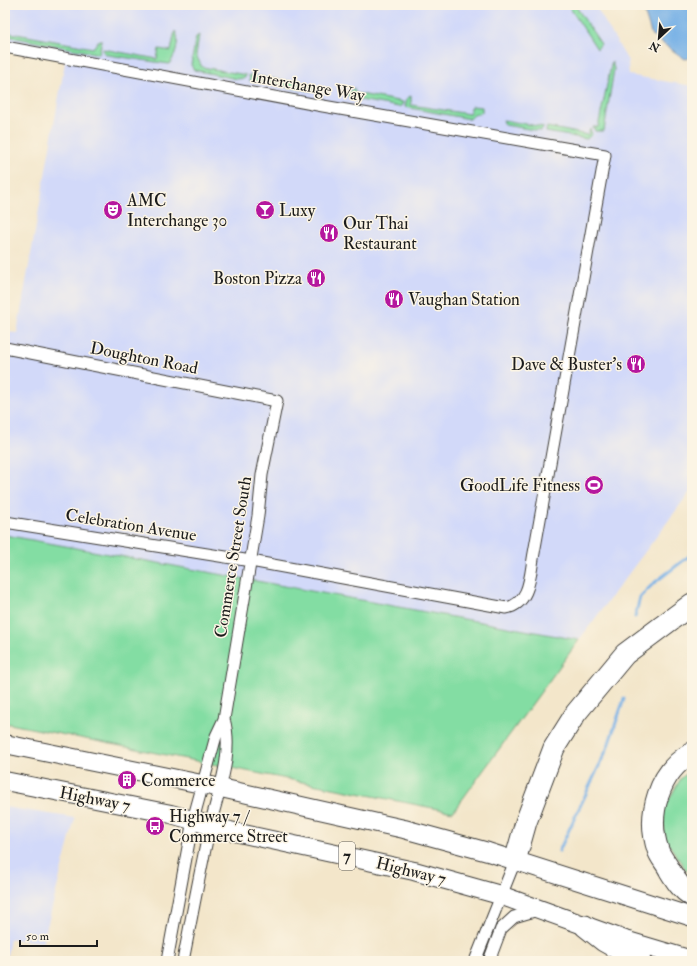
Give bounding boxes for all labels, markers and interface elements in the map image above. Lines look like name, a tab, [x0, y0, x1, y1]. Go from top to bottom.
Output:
north arrow	[639, 18, 679, 58]
text: N	[647, 38, 663, 55]
street label: Interchange Way	[249, 66, 367, 107]
place label: AMC Interchange 30	[126, 190, 227, 231]
theatre icon: AMC Interchange 30	[102, 199, 124, 221]
bar icon: Luxy	[254, 199, 276, 221]
place label: Luxy	[279, 200, 316, 222]
place label: Our Thai Restaurant	[343, 213, 417, 254]
restaurant icon: Our Thai Restaurant	[318, 222, 340, 244]
restaurant icon: Boston Pizza	[305, 267, 327, 289]
place label: Boston Pizza	[213, 268, 303, 289]
restaurant icon: Vaughan Station	[383, 288, 405, 310]
place label: Vaughan Station	[408, 289, 520, 310]
street label: Doughton Road	[88, 337, 200, 379]
restaurant icon: Dave & Buster's	[625, 353, 647, 375]
place label: Dave & Buster's	[511, 354, 622, 375]
sports icon: GoodLife Fitness	[583, 474, 605, 496]
street label: Commerce Street South	[210, 475, 256, 639]
place label: GoodLife Fitness	[460, 475, 580, 496]
street label: Celebration Avenue	[64, 504, 198, 546]
building icon: Commerce	[116, 769, 138, 791]
place label: Commerce	[141, 770, 215, 791]
street label: Highway 7	[58, 782, 132, 817]
place label: Highway 7 / Commerce Street	[169, 806, 288, 847]
bus stop icon: Highway 7 / Commerce Street	[144, 815, 166, 837]
road number: 7	[339, 842, 355, 870]
street label: Highway 7	[373, 852, 448, 891]
scale bar	[20, 922, 97, 948]
text: 50 m	[26, 929, 50, 944]

